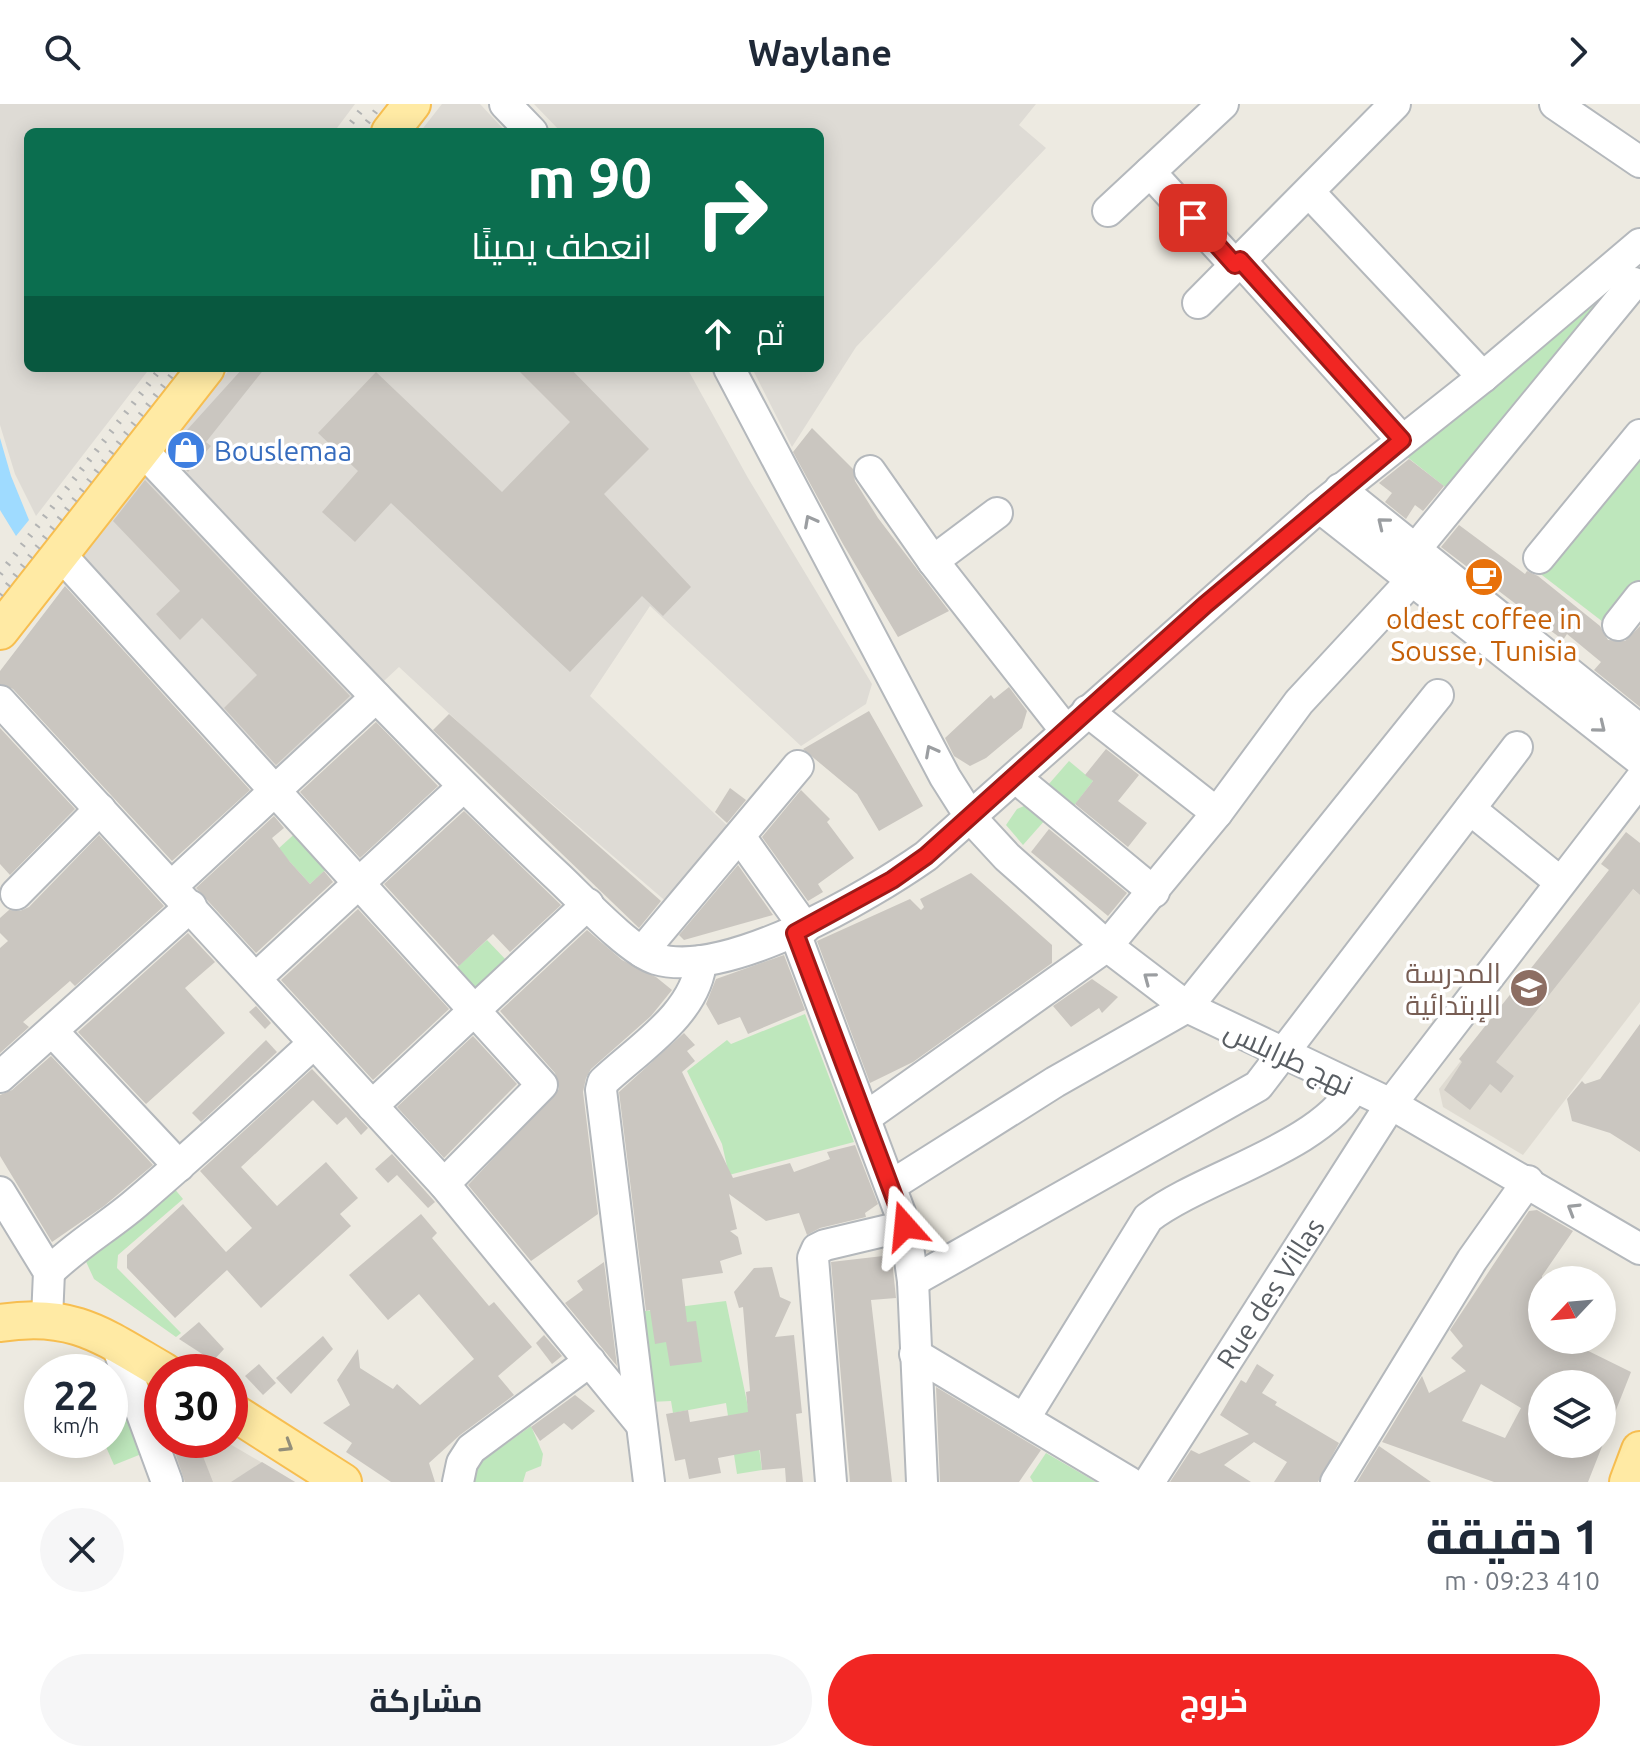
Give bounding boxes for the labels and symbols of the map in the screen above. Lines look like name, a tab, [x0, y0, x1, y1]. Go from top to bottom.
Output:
pin	[1159, 184, 1227, 252]
shop icon: Bouslemaa	[165, 429, 207, 471]
place label: Bouslemaa	[214, 435, 352, 466]
one-way arrow	[804, 516, 820, 530]
one-way arrow	[1378, 518, 1392, 533]
cafe icon: oldest coffee in Sousse, Tunisia	[1463, 556, 1505, 598]
place label: oldest coffee in Sousse, Tunisia	[1386, 603, 1582, 666]
one-way arrow	[1591, 717, 1605, 732]
one-way arrow	[926, 745, 941, 760]
place label: المدرسة الإبتدائية	[1405, 957, 1501, 1023]
school or university icon: المدرسة الإبتدائية	[1508, 967, 1550, 1009]
one-way arrow	[1143, 973, 1158, 988]
street label: نهج طرابلس	[1218, 1014, 1358, 1104]
position arrow	[863, 1184, 947, 1268]
one-way arrow	[1567, 1203, 1582, 1219]
street label: Rue des Villas	[1210, 1212, 1330, 1374]
north arrow	[1528, 1266, 1616, 1354]
speed limit sign: 30	[144, 1354, 248, 1458]
one-way arrow	[278, 1437, 292, 1452]

